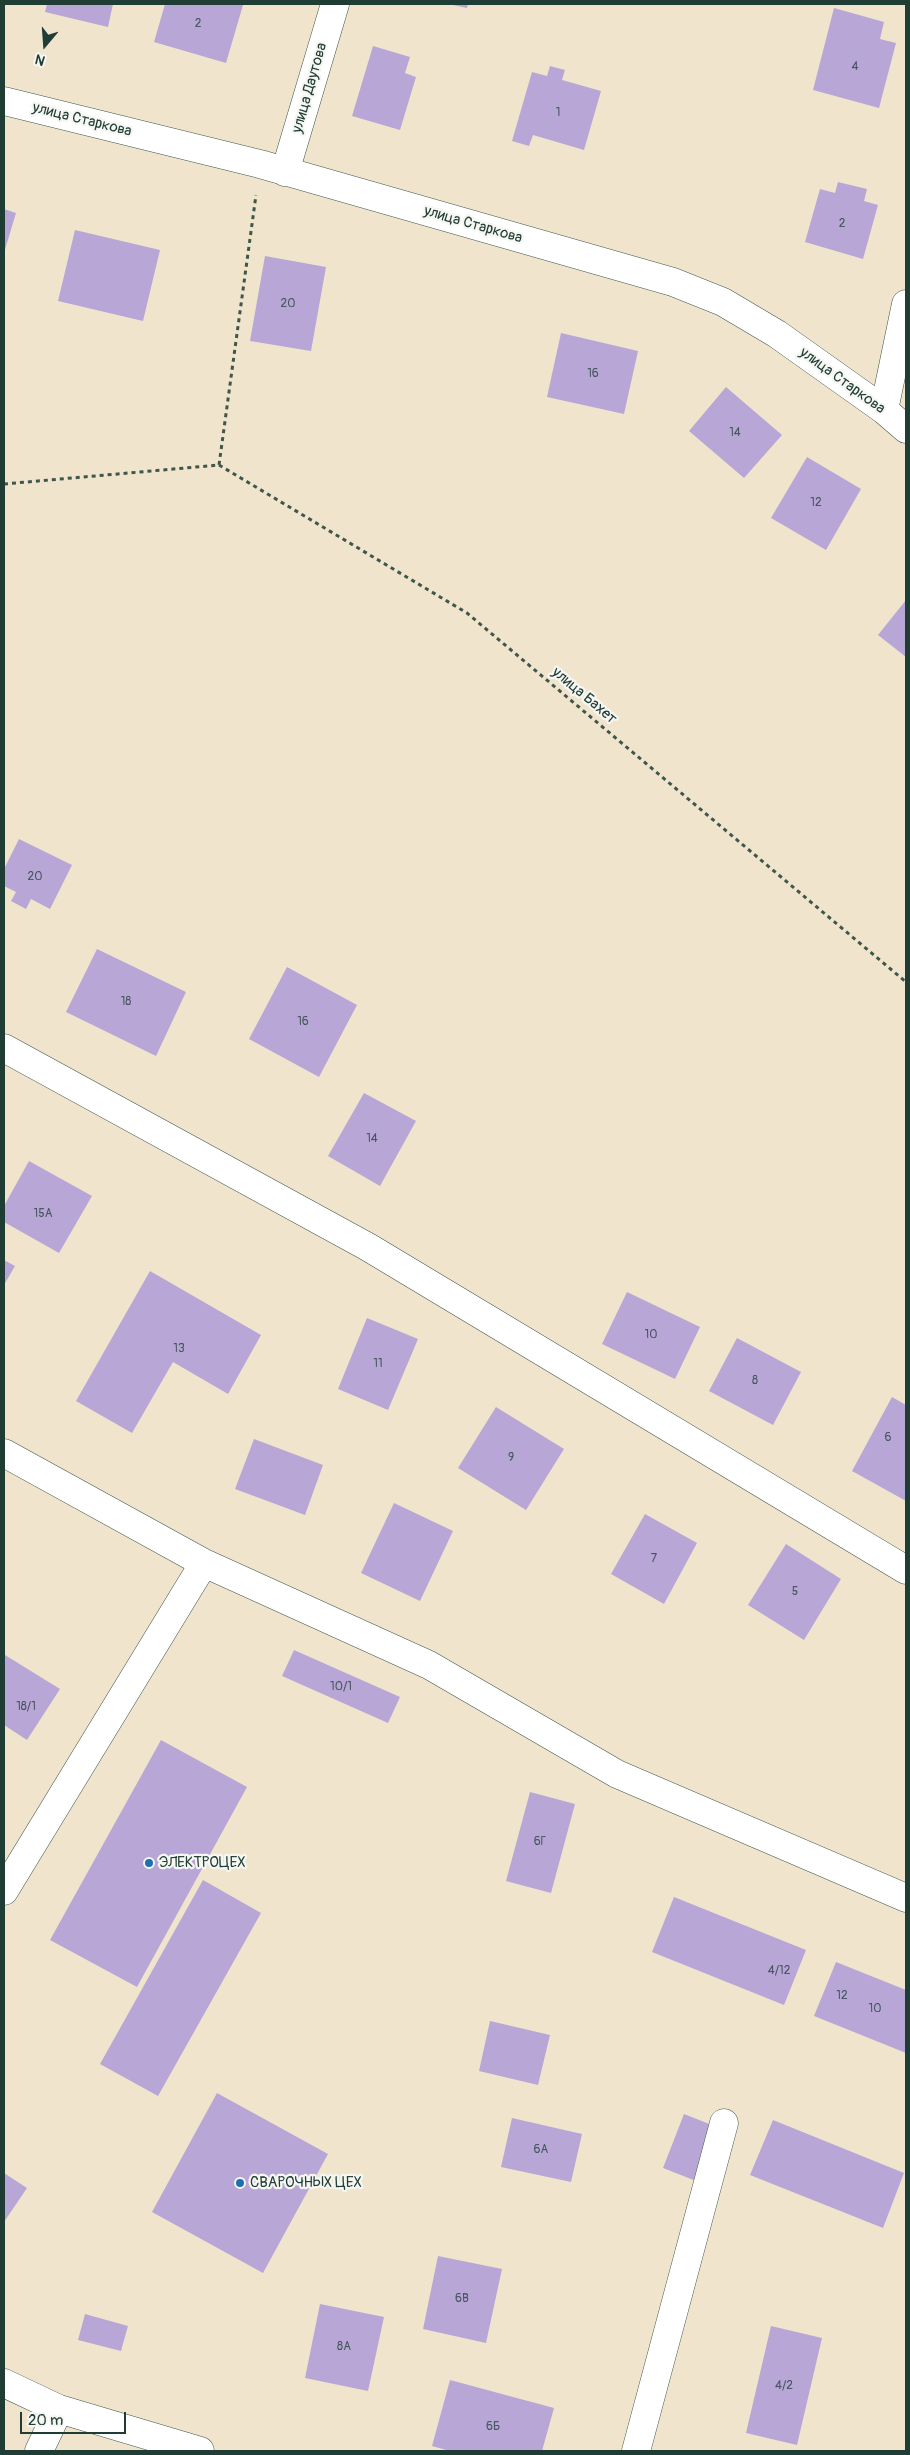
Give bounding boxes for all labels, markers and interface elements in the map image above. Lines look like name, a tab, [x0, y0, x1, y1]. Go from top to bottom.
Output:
house number: 2	[195, 17, 201, 31]
north arrow	[20, 20, 70, 70]
street label: улица Даутова	[289, 41, 331, 135]
text: N	[33, 50, 47, 69]
house number: 4	[852, 60, 858, 74]
street label: улица Старкова	[31, 99, 133, 141]
house number: 1	[556, 106, 560, 120]
street label: улица Старкова	[422, 202, 524, 248]
house number: 2	[839, 217, 845, 231]
house number: 20	[281, 297, 295, 311]
street label: улица Старкова	[796, 344, 888, 418]
house number: 16	[587, 367, 599, 381]
house number: 14	[729, 426, 741, 440]
house number: 12	[810, 496, 822, 510]
street label: улица Бахет	[548, 664, 620, 728]
house number: 20	[28, 870, 42, 884]
house number: 18	[121, 995, 131, 1009]
house number: 16	[297, 1015, 309, 1029]
house number: 14	[366, 1132, 378, 1146]
house number: 15А	[34, 1207, 52, 1221]
house number: 10	[645, 1328, 657, 1342]
house number: 13	[173, 1342, 185, 1356]
house number: 11	[373, 1357, 383, 1371]
house number: 8	[752, 1374, 758, 1388]
house number: 6	[885, 1431, 891, 1445]
house number: 9	[508, 1451, 514, 1465]
house number: 7	[651, 1552, 657, 1566]
house number: 5	[792, 1585, 798, 1599]
house number: 10/1	[330, 1680, 352, 1694]
house number: 18/1	[16, 1700, 36, 1714]
house number: 6Г	[534, 1835, 546, 1849]
place label: ЭЛЕКТРОЦЕХ	[159, 1854, 245, 1872]
marker: ЭЛЕКТРОЦЕХ	[143, 1857, 155, 1869]
house number: 4/12	[768, 1964, 790, 1978]
house number: 12	[836, 1989, 848, 2003]
house number: 10	[869, 2002, 881, 2016]
house number: 6А	[534, 2143, 548, 2157]
place label: СВАРОЧНЫХ ЦЕХ	[250, 2174, 362, 2192]
marker: СВАРОЧНЫХ ЦЕХ	[234, 2177, 246, 2189]
house number: 6В	[455, 2292, 469, 2306]
house number: 8А	[337, 2340, 351, 2354]
house number: 4/2	[775, 2379, 793, 2393]
scale bar	[22, 2402, 129, 2434]
text: 20 m	[28, 2411, 63, 2430]
house number: 6Б	[486, 2420, 500, 2434]

